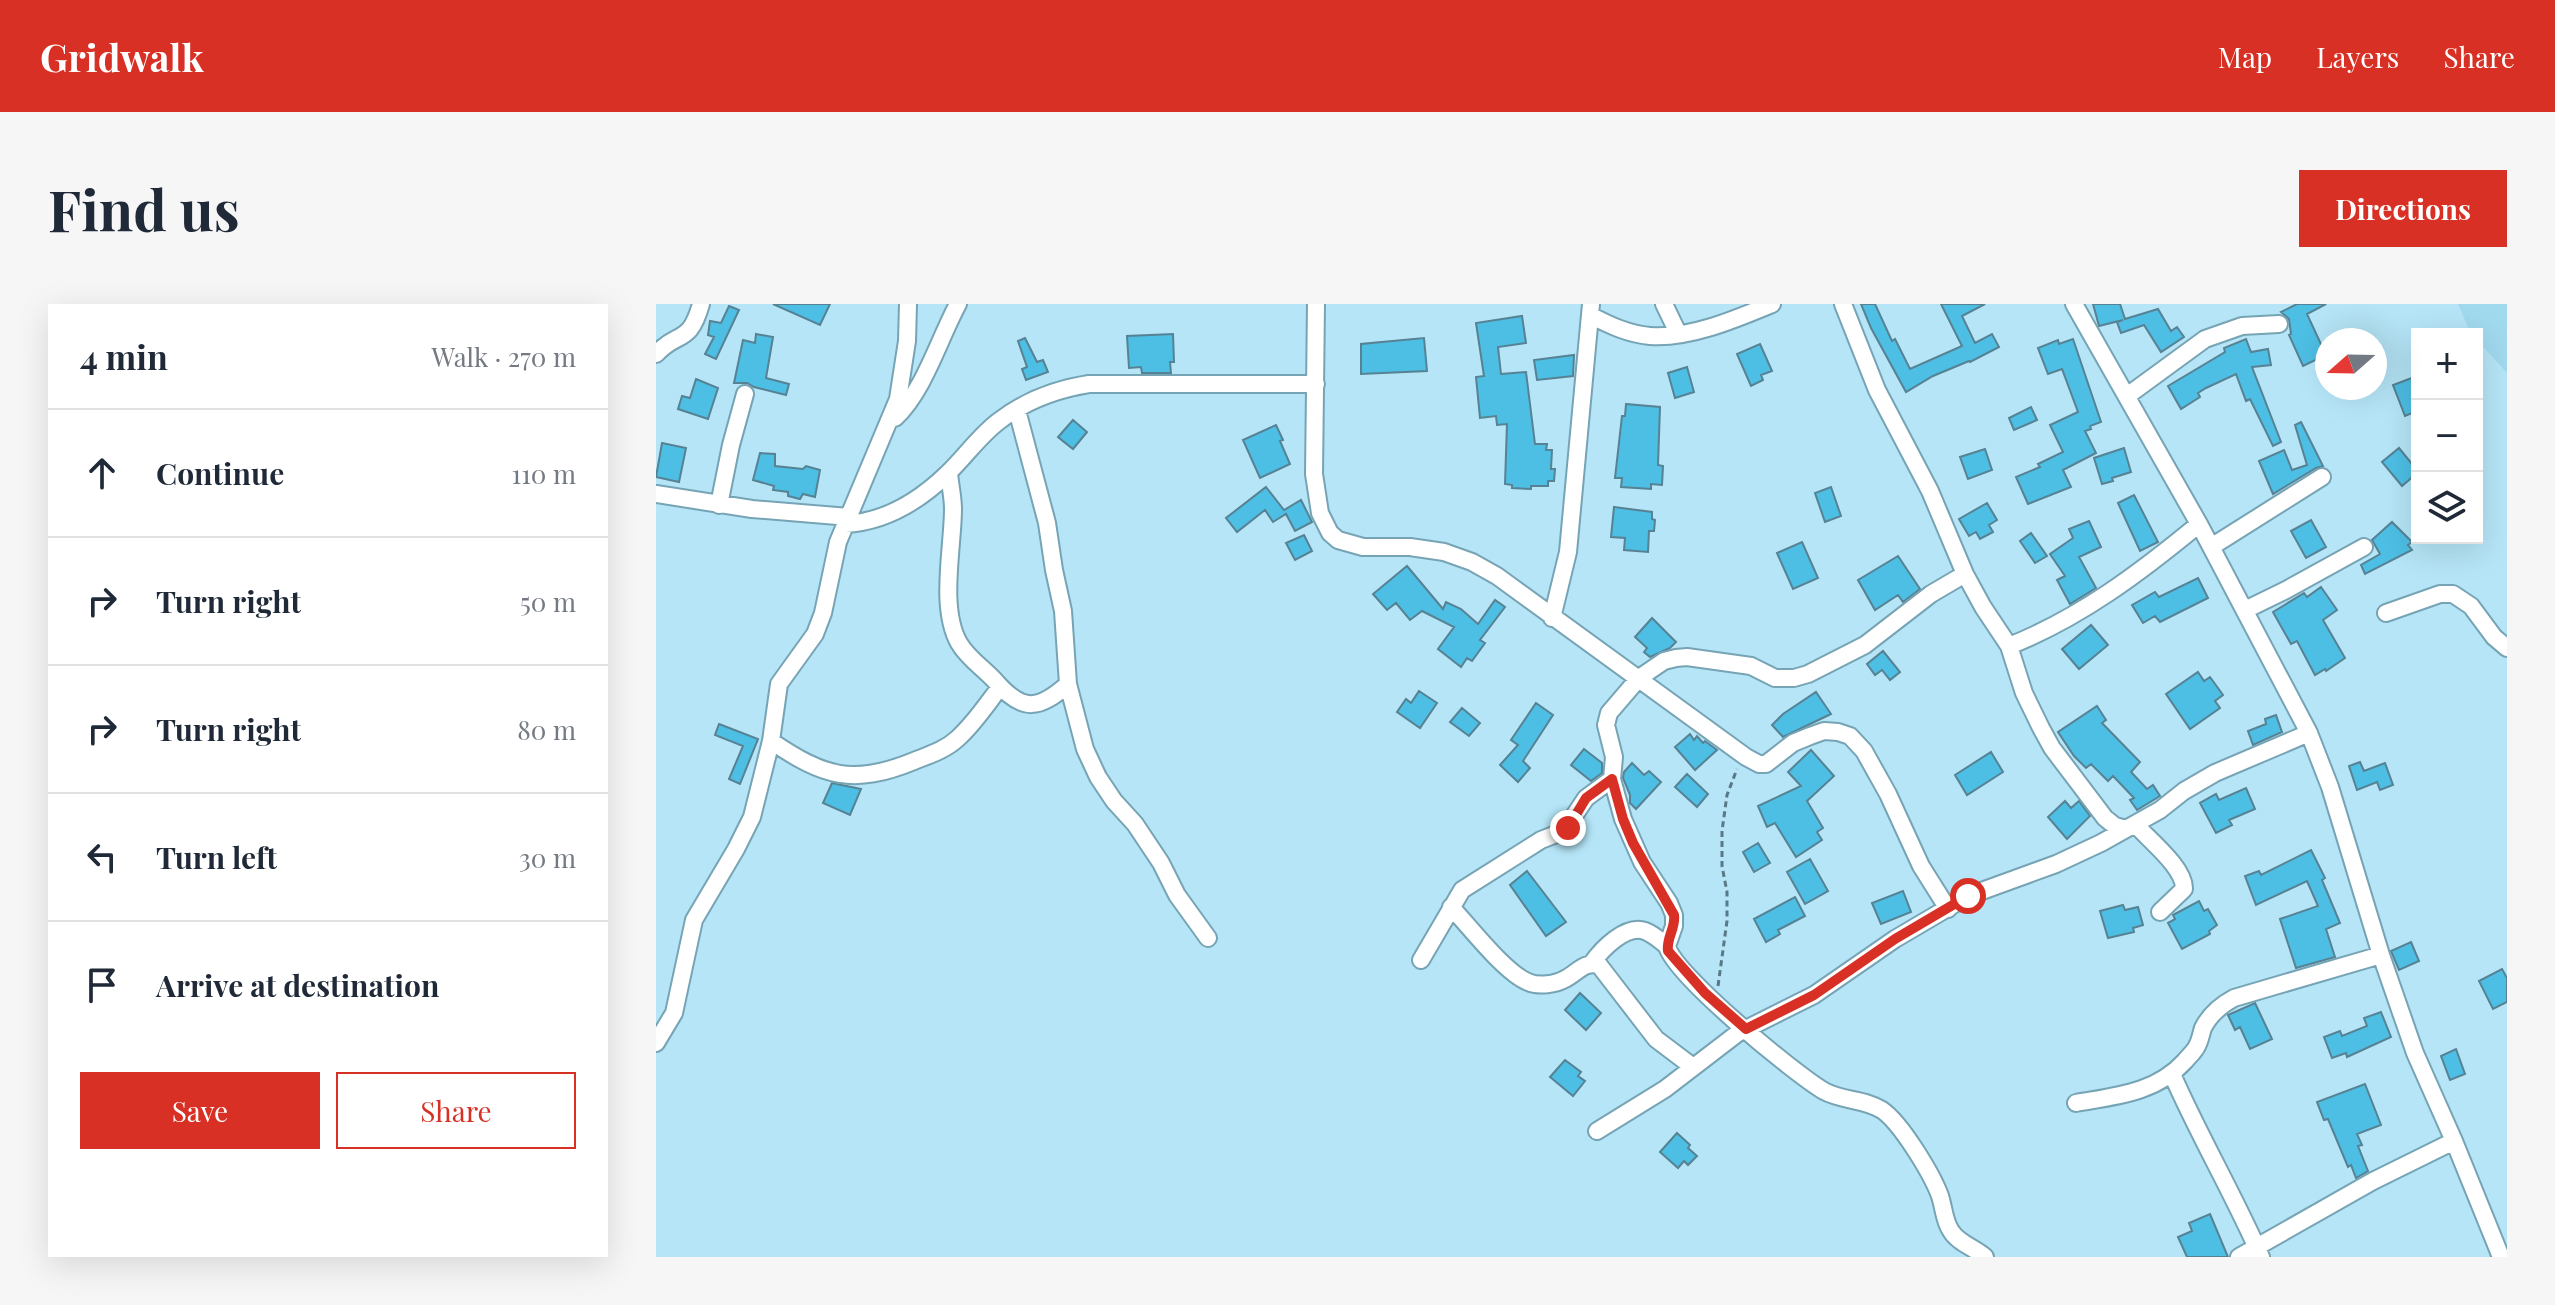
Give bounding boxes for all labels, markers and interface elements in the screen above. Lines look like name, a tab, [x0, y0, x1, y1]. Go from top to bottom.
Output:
text: Gridwalk	[40, 31, 204, 82]
text: Map	[2218, 38, 2272, 75]
text: Layers	[2316, 38, 2399, 75]
text: Share	[2443, 38, 2515, 75]
button: Directions	[2299, 170, 2507, 247]
text: Find us	[48, 171, 240, 246]
north arrow	[2315, 328, 2387, 400]
map controls	[2411, 328, 2483, 544]
button: +	[2411, 328, 2483, 400]
text: 4 min	[80, 333, 168, 379]
text: Walk · 270 m	[431, 339, 576, 374]
button: −	[2411, 400, 2483, 472]
icon: ahead	[80, 451, 124, 495]
text: Continue	[156, 453, 284, 493]
text: 110 m	[512, 456, 576, 491]
button: layers	[2411, 472, 2483, 544]
icon: right	[80, 579, 124, 623]
text: Turn right	[156, 581, 301, 621]
text: 50 m	[520, 584, 576, 619]
icon: right	[80, 707, 124, 751]
text: Turn right	[156, 709, 301, 749]
text: 80 m	[517, 712, 576, 747]
route end	[1550, 810, 1586, 846]
icon: left	[80, 835, 124, 879]
text: Turn left	[156, 837, 277, 877]
text: 30 m	[519, 840, 576, 875]
route start	[1950, 878, 1986, 914]
icon: arrive	[80, 963, 124, 1007]
text: Arrive at destination	[156, 965, 439, 1005]
button: Save	[80, 1072, 320, 1149]
button: Share	[336, 1072, 576, 1149]

